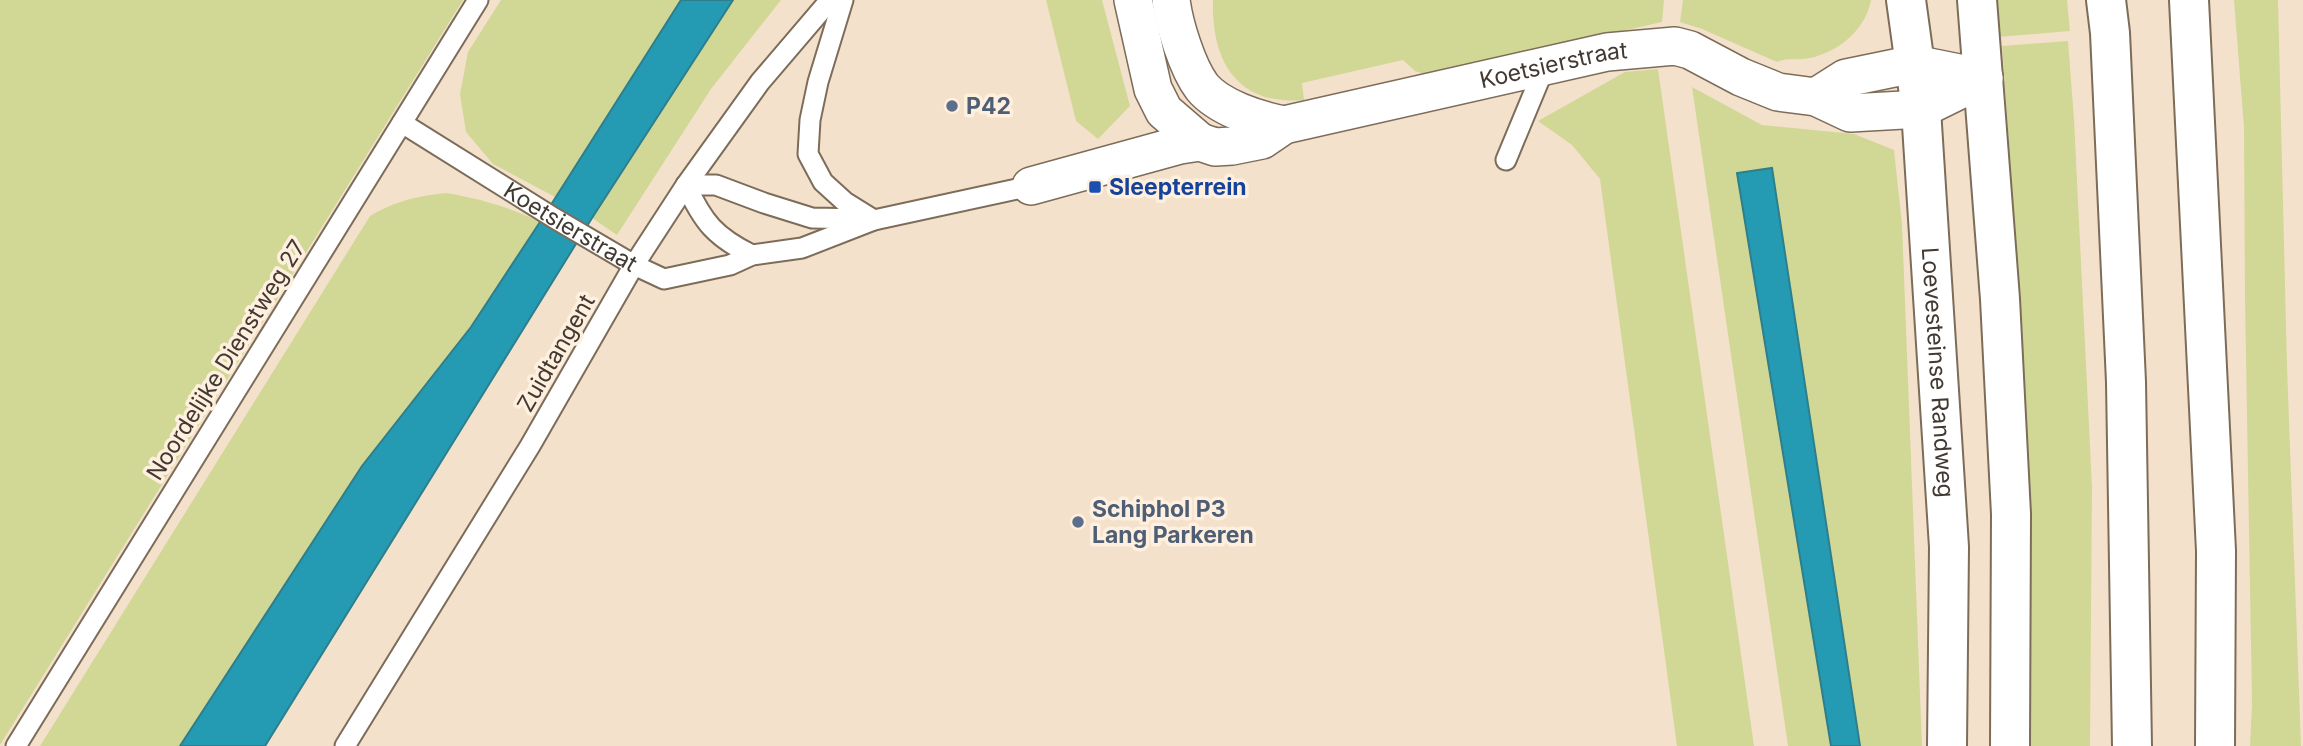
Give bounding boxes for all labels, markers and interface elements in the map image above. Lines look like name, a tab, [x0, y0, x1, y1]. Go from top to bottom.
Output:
street label: Koetsierstraat	[1477, 36, 1629, 94]
place label: P42	[966, 92, 1011, 120]
marker: P42	[944, 98, 960, 114]
place label: Sleepterrein	[1109, 173, 1247, 201]
street label: Koetsierstraat	[499, 176, 643, 278]
marker: Sleepterrein	[1087, 179, 1103, 195]
street label: Noordelijke Dienstweg 27	[140, 235, 312, 485]
street label: Loevesteinse Randweg	[1916, 246, 1960, 499]
street label: Zuidtangent	[511, 289, 601, 417]
place label: Schiphol P3 Lang Parkeren	[1092, 495, 1254, 549]
marker: Schiphol P3 Lang Parkeren	[1070, 514, 1086, 530]

